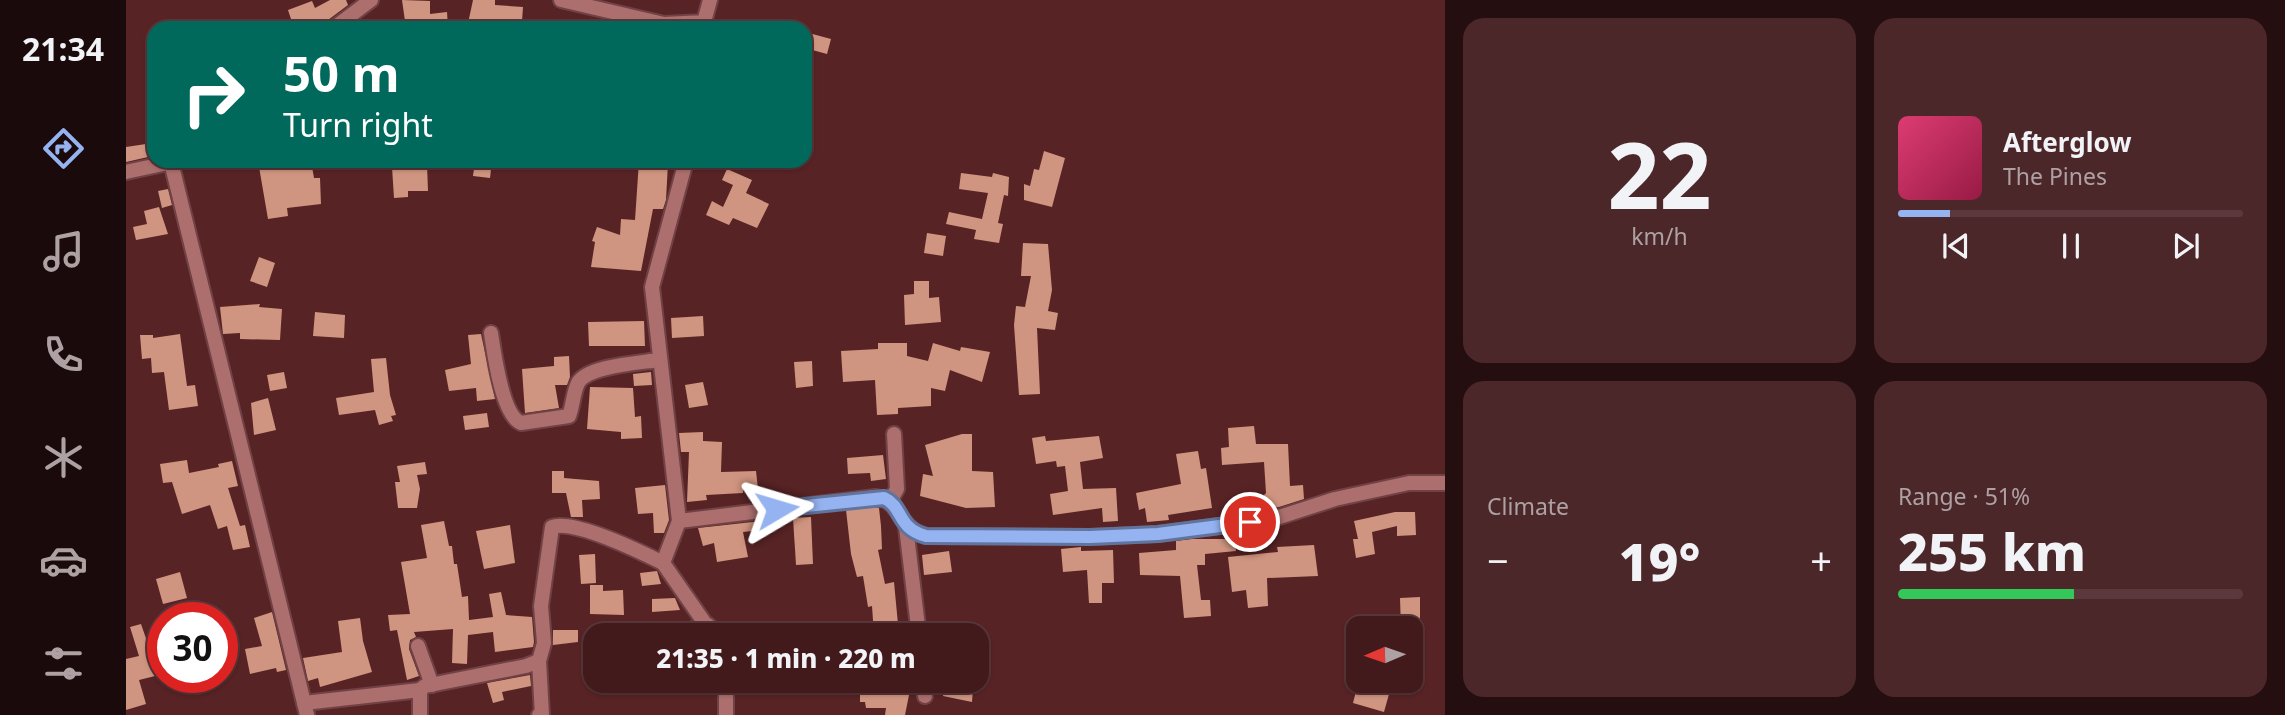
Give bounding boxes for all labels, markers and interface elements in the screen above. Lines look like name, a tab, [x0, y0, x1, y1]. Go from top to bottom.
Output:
text: 21:34	[22, 27, 104, 70]
text: 50 m	[283, 40, 400, 106]
icon: right	[168, 49, 259, 140]
text: Turn right	[283, 103, 433, 146]
text: 22	[1607, 112, 1712, 236]
icon: directions	[39, 124, 88, 173]
text: Afterglow	[2003, 124, 2131, 160]
text: The Pines	[2003, 160, 2107, 192]
text: km/h	[1631, 220, 1688, 252]
icon: music	[39, 227, 88, 276]
icon: previous	[1937, 227, 1975, 265]
icon: pause	[2052, 227, 2090, 265]
icon: next	[2167, 227, 2205, 265]
icon: phone	[39, 330, 88, 379]
icon: climate	[39, 433, 88, 482]
position arrow	[740, 472, 814, 546]
text: Range · 51%	[1898, 480, 2030, 512]
text: Climate	[1487, 490, 1569, 522]
pin	[1220, 492, 1280, 552]
icon: arrive	[1231, 503, 1269, 541]
text: 255 km	[1898, 515, 2086, 586]
text: 19°	[1618, 525, 1701, 596]
text: −	[1487, 534, 1509, 586]
text: +	[1810, 534, 1832, 586]
icon: car	[39, 536, 88, 585]
speed limit sign: 30	[147, 602, 238, 693]
north arrow	[1346, 616, 1423, 693]
map controls	[1346, 616, 1423, 693]
icon: filters	[39, 639, 88, 688]
text: 21:35 · 1 min · 220 m	[656, 640, 916, 676]

